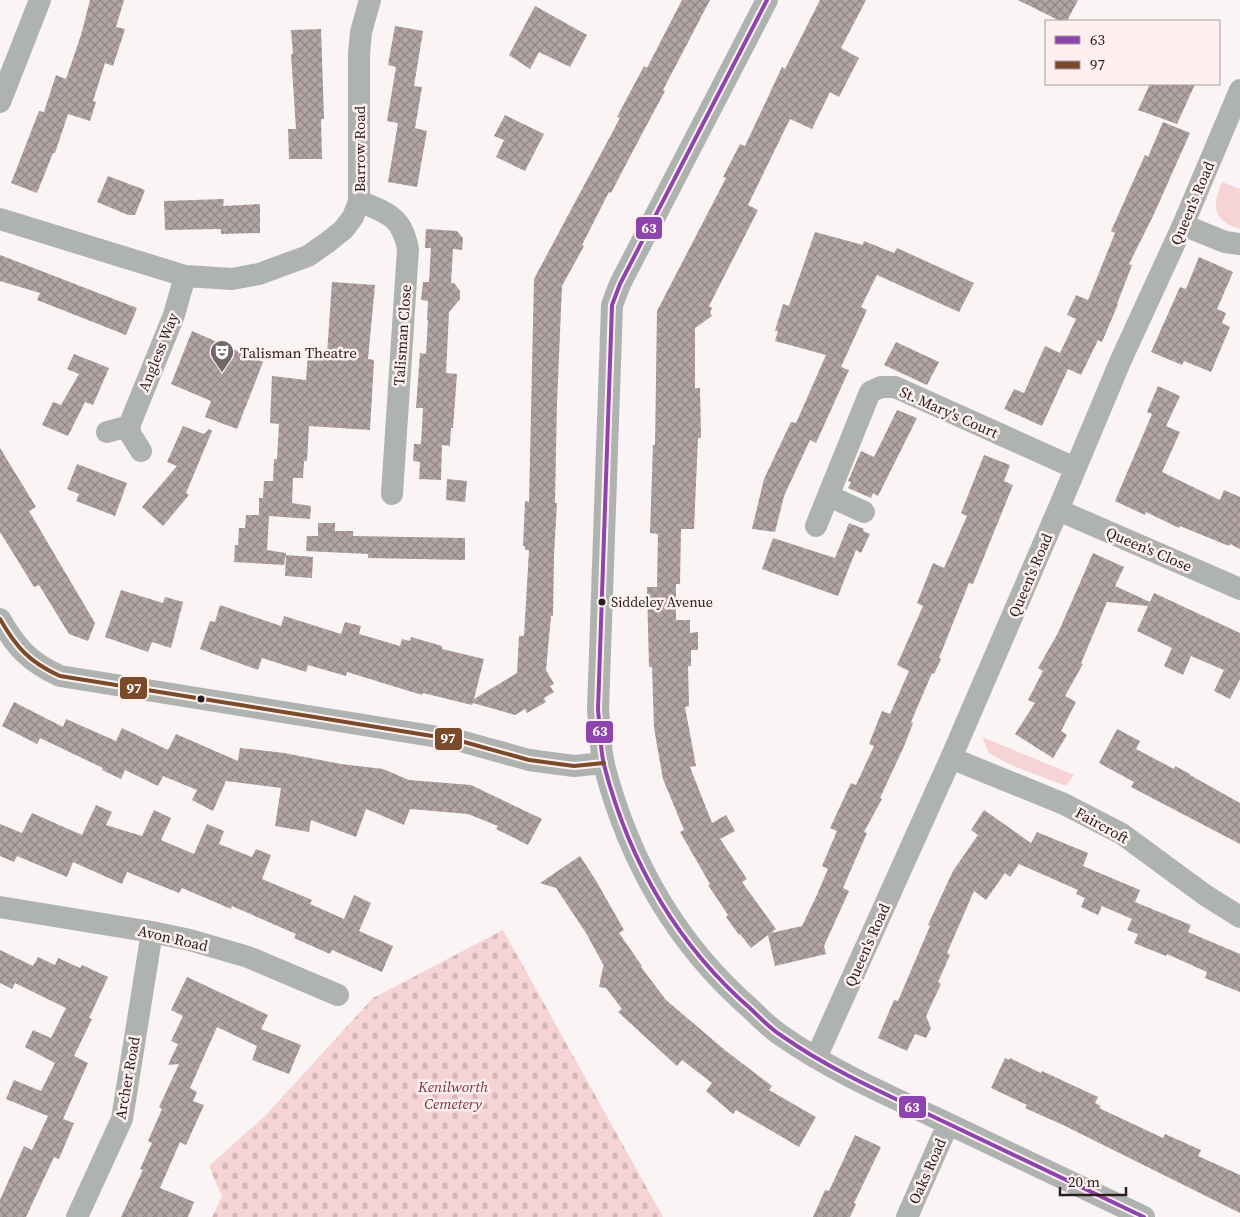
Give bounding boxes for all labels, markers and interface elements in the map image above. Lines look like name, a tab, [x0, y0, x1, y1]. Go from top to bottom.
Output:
legend	[1045, 20, 1220, 85]
text: 63	[1090, 29, 1105, 50]
text: 97	[1090, 54, 1105, 75]
street label: Barrow Road	[349, 105, 370, 192]
street label: Queen's Road	[1165, 157, 1219, 248]
line badge: 63	[635, 216, 663, 240]
text: 63	[641, 218, 657, 238]
street label: Talisman Close	[388, 283, 416, 386]
street label: Angless Way	[133, 309, 183, 395]
theatre icon: Talisman Theatre	[209, 339, 235, 373]
place label: Talisman Theatre	[240, 342, 357, 363]
street label: St. Mary's Court	[897, 381, 1002, 443]
street label: Queen's Close	[1103, 521, 1196, 577]
street label: Queen's Road	[1003, 529, 1057, 620]
place label: Siddeley Avenue	[611, 592, 713, 612]
marker: Siddeley Avenue	[597, 597, 607, 607]
line badge: 97	[119, 676, 148, 700]
text: 97	[126, 678, 142, 698]
unlabelled marker	[196, 694, 206, 704]
line badge: 63	[585, 720, 614, 744]
text: 63	[592, 721, 608, 741]
line badge: 97	[434, 727, 463, 751]
text: 97	[440, 728, 456, 748]
street label: Faircroft	[1072, 802, 1133, 848]
street label: Queen's Road	[839, 900, 895, 990]
street label: Avon Road	[136, 920, 211, 956]
street label: Archer Road	[109, 1034, 145, 1121]
park label: Kenilworth Cemetery	[417, 1076, 488, 1114]
line badge: 63	[898, 1095, 927, 1119]
text: 63	[904, 1097, 920, 1117]
street label: Oaks Road	[903, 1134, 951, 1207]
scale bar	[1060, 1164, 1126, 1196]
text: 20 m	[1068, 1171, 1100, 1192]

